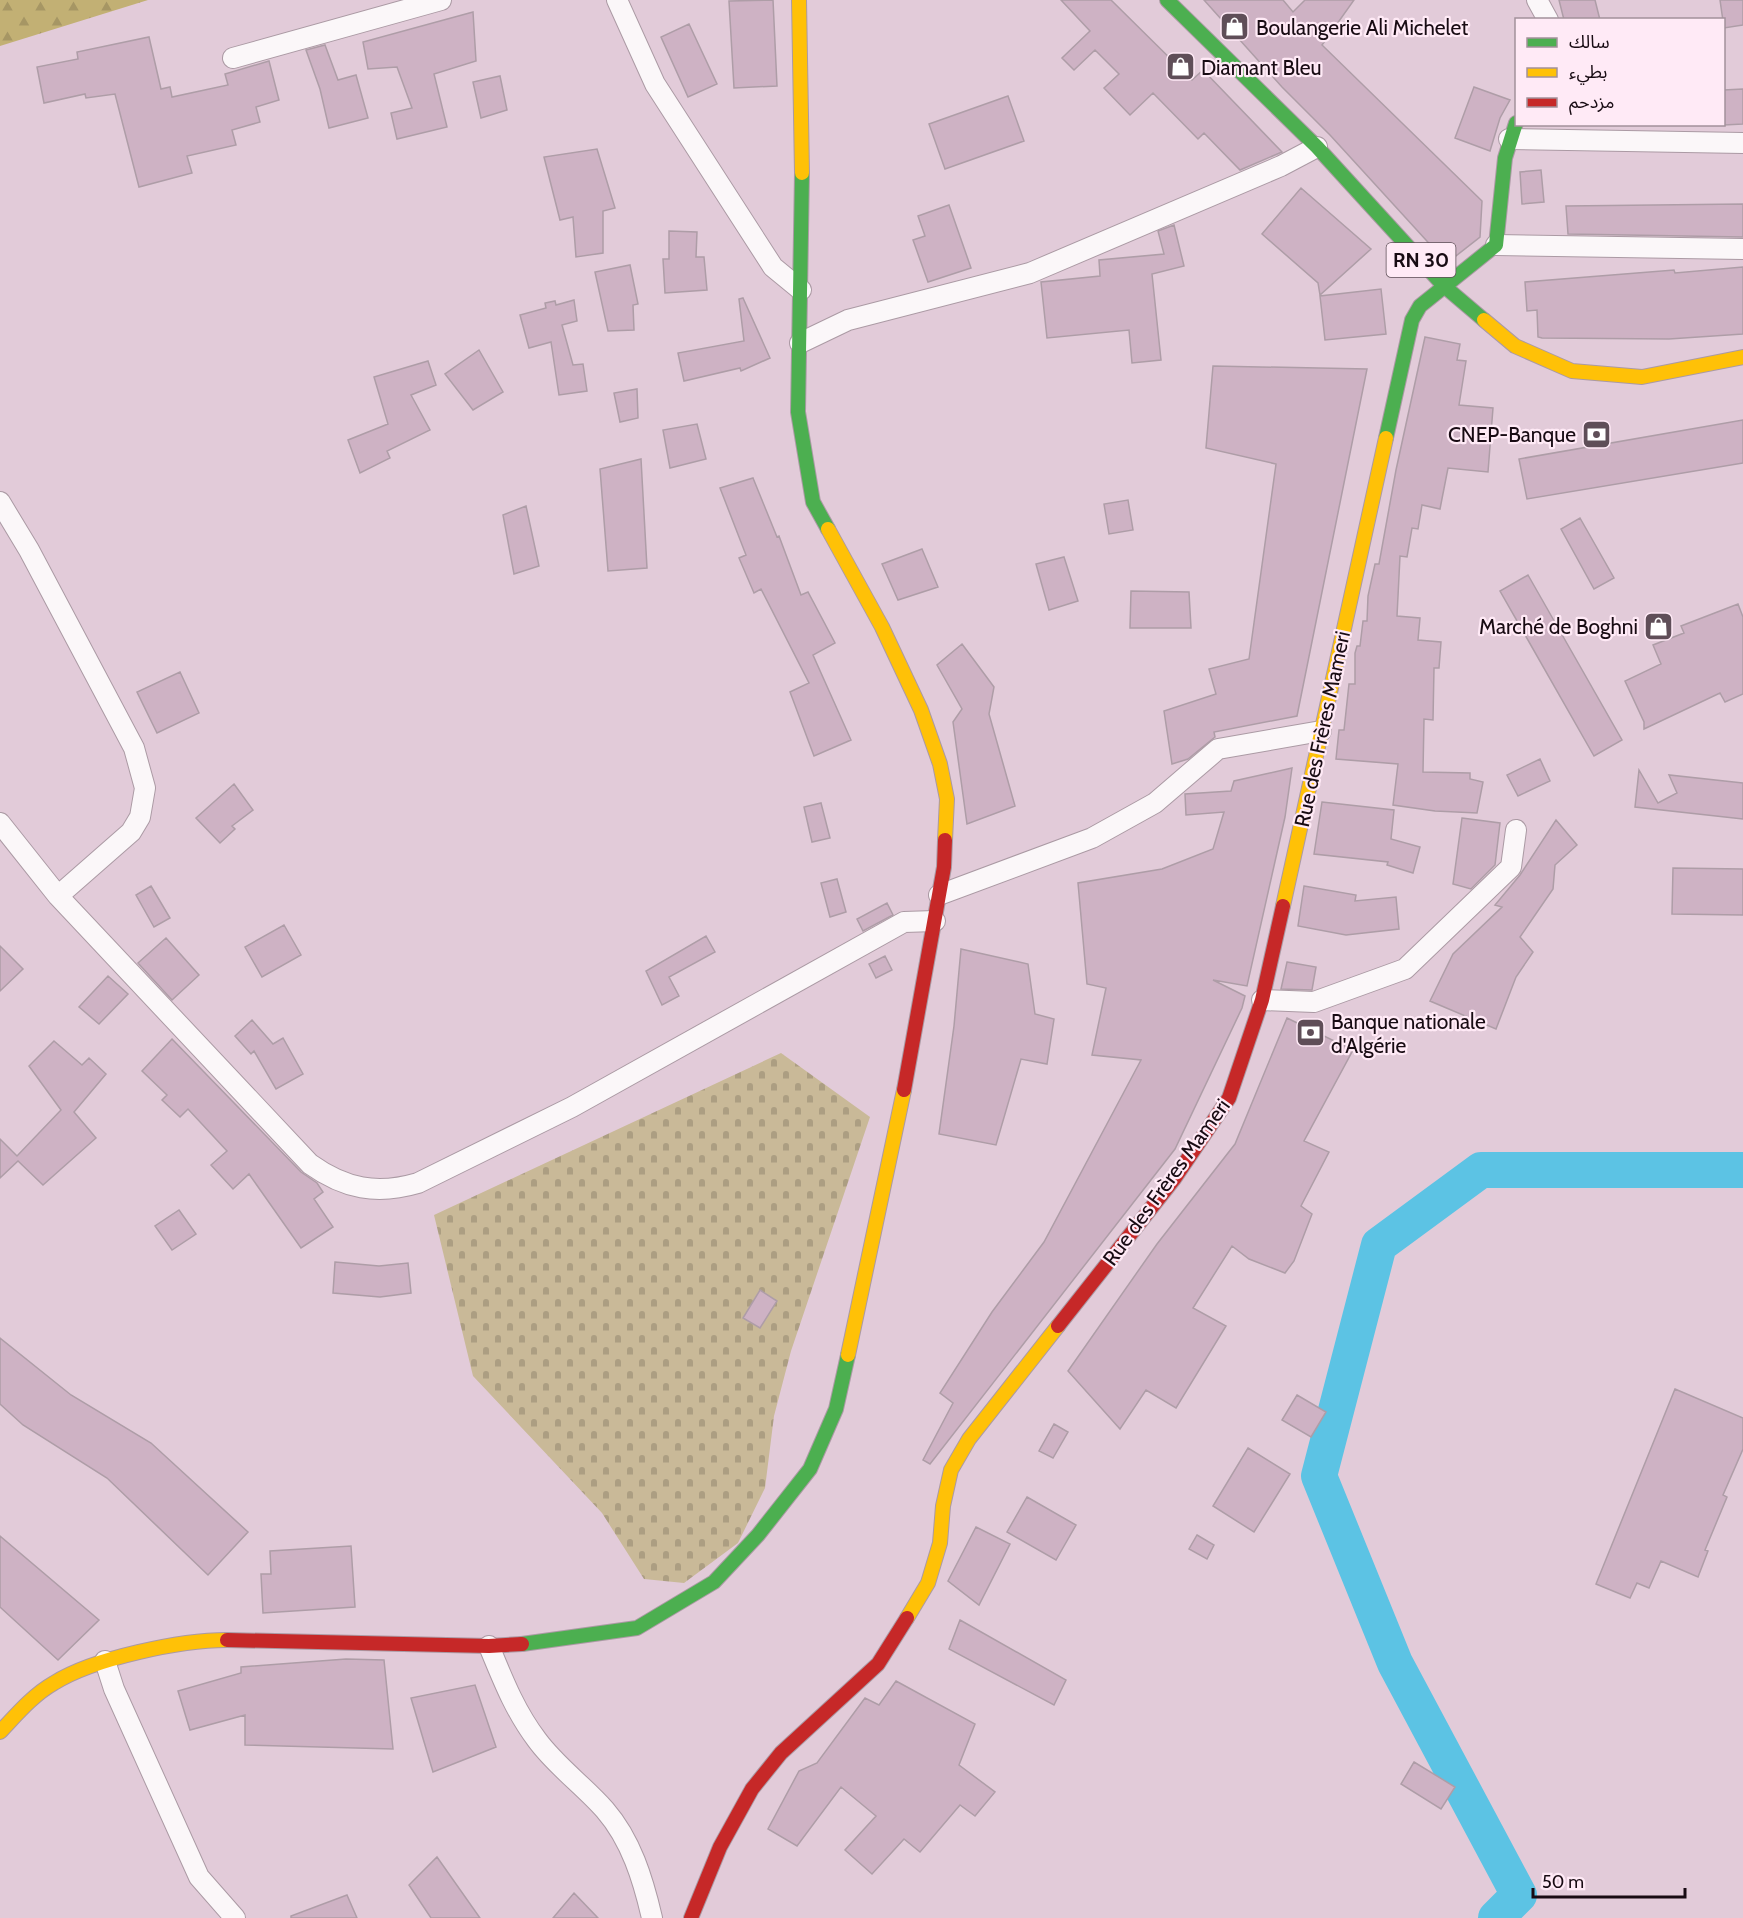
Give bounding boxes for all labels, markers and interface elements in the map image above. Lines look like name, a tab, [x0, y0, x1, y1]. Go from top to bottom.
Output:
shop icon: Boulangerie Ali Michelet	[1219, 11, 1251, 43]
place label: Boulangerie Ali Michelet	[1256, 15, 1468, 40]
legend	[1515, 18, 1725, 126]
text: سالك	[1569, 31, 1610, 53]
shop icon: Diamant Bleu	[1164, 51, 1196, 83]
place label: Diamant Bleu	[1201, 55, 1322, 80]
text: بطيء	[1569, 61, 1607, 85]
text: مزدحم	[1569, 91, 1614, 115]
road number: RN 30	[1386, 243, 1456, 277]
bank icon: CNEP-Banque	[1581, 418, 1613, 450]
place label: CNEP-Banque	[1448, 422, 1576, 447]
shop icon: Marché de Boghni	[1643, 610, 1675, 642]
place label: Marché de Boghni	[1479, 614, 1638, 639]
street label: Rue des Frères Mameri	[1289, 629, 1355, 829]
place label: Banque nationale d'Algérie	[1331, 1009, 1486, 1058]
bank icon: Banque nationale d'Algérie	[1294, 1017, 1326, 1049]
street label: Rue des Frères Mameri	[1097, 1094, 1235, 1270]
scale bar	[1533, 1861, 1684, 1899]
text: 50 m	[1542, 1871, 1584, 1893]

